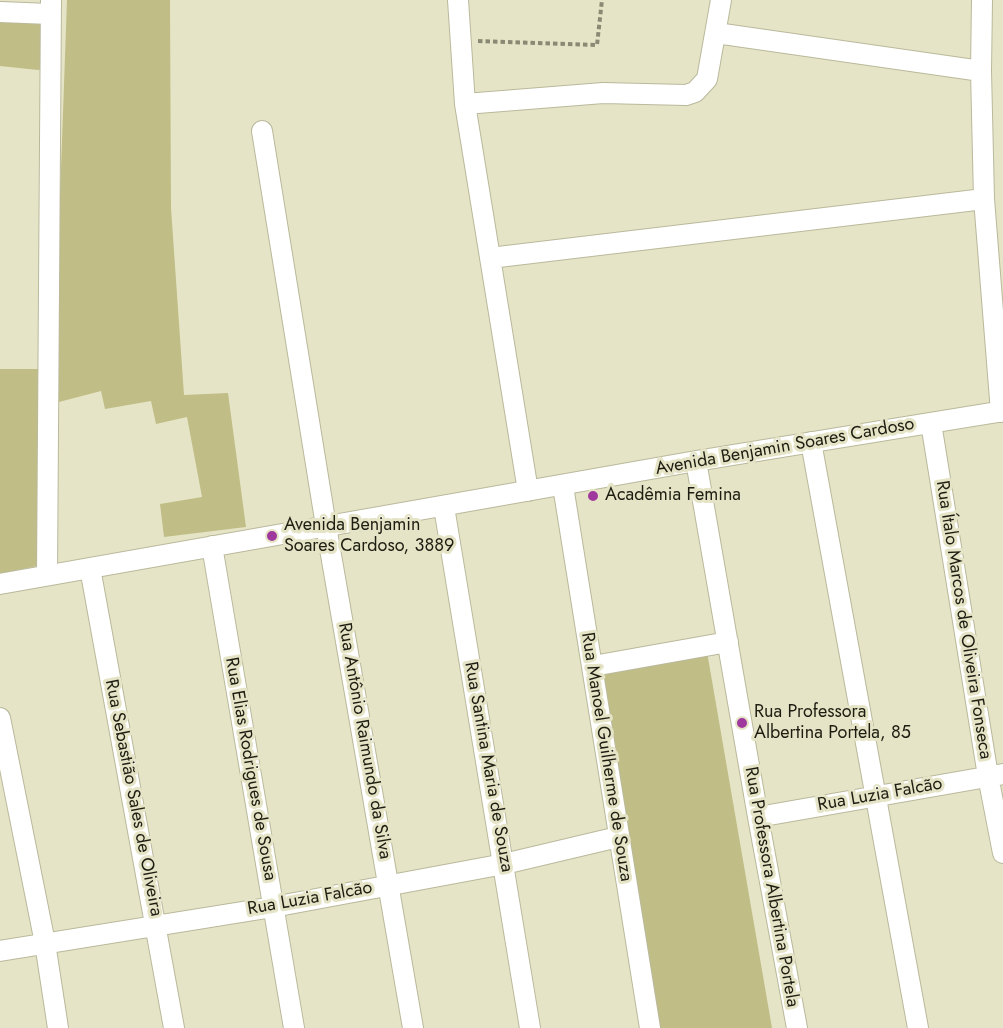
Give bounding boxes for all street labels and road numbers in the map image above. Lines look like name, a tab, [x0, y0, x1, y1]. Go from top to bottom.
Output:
street label: Avenida Benjamin Soares Cardoso	[654, 414, 916, 480]
street label: Rua Ítalo Marcos de Oliveira Fonseca	[930, 479, 996, 761]
street label: Rua Antônio Raimundo da Silva	[333, 621, 395, 861]
street label: Rua Manoel Guilherme de Souza	[576, 631, 636, 883]
street label: Rua Elias Rodrigues de Sousa	[220, 656, 280, 882]
street label: Rua Santina Maria de Souza	[459, 660, 517, 874]
street label: Rua Sebastião Sales de Oliveira	[99, 678, 167, 918]
street label: Rua Professora Albertina Portela	[739, 765, 803, 1009]
street label: Rua Luzia Falcão	[816, 773, 944, 817]
street label: Rua Luzia Falcão	[246, 877, 374, 921]

